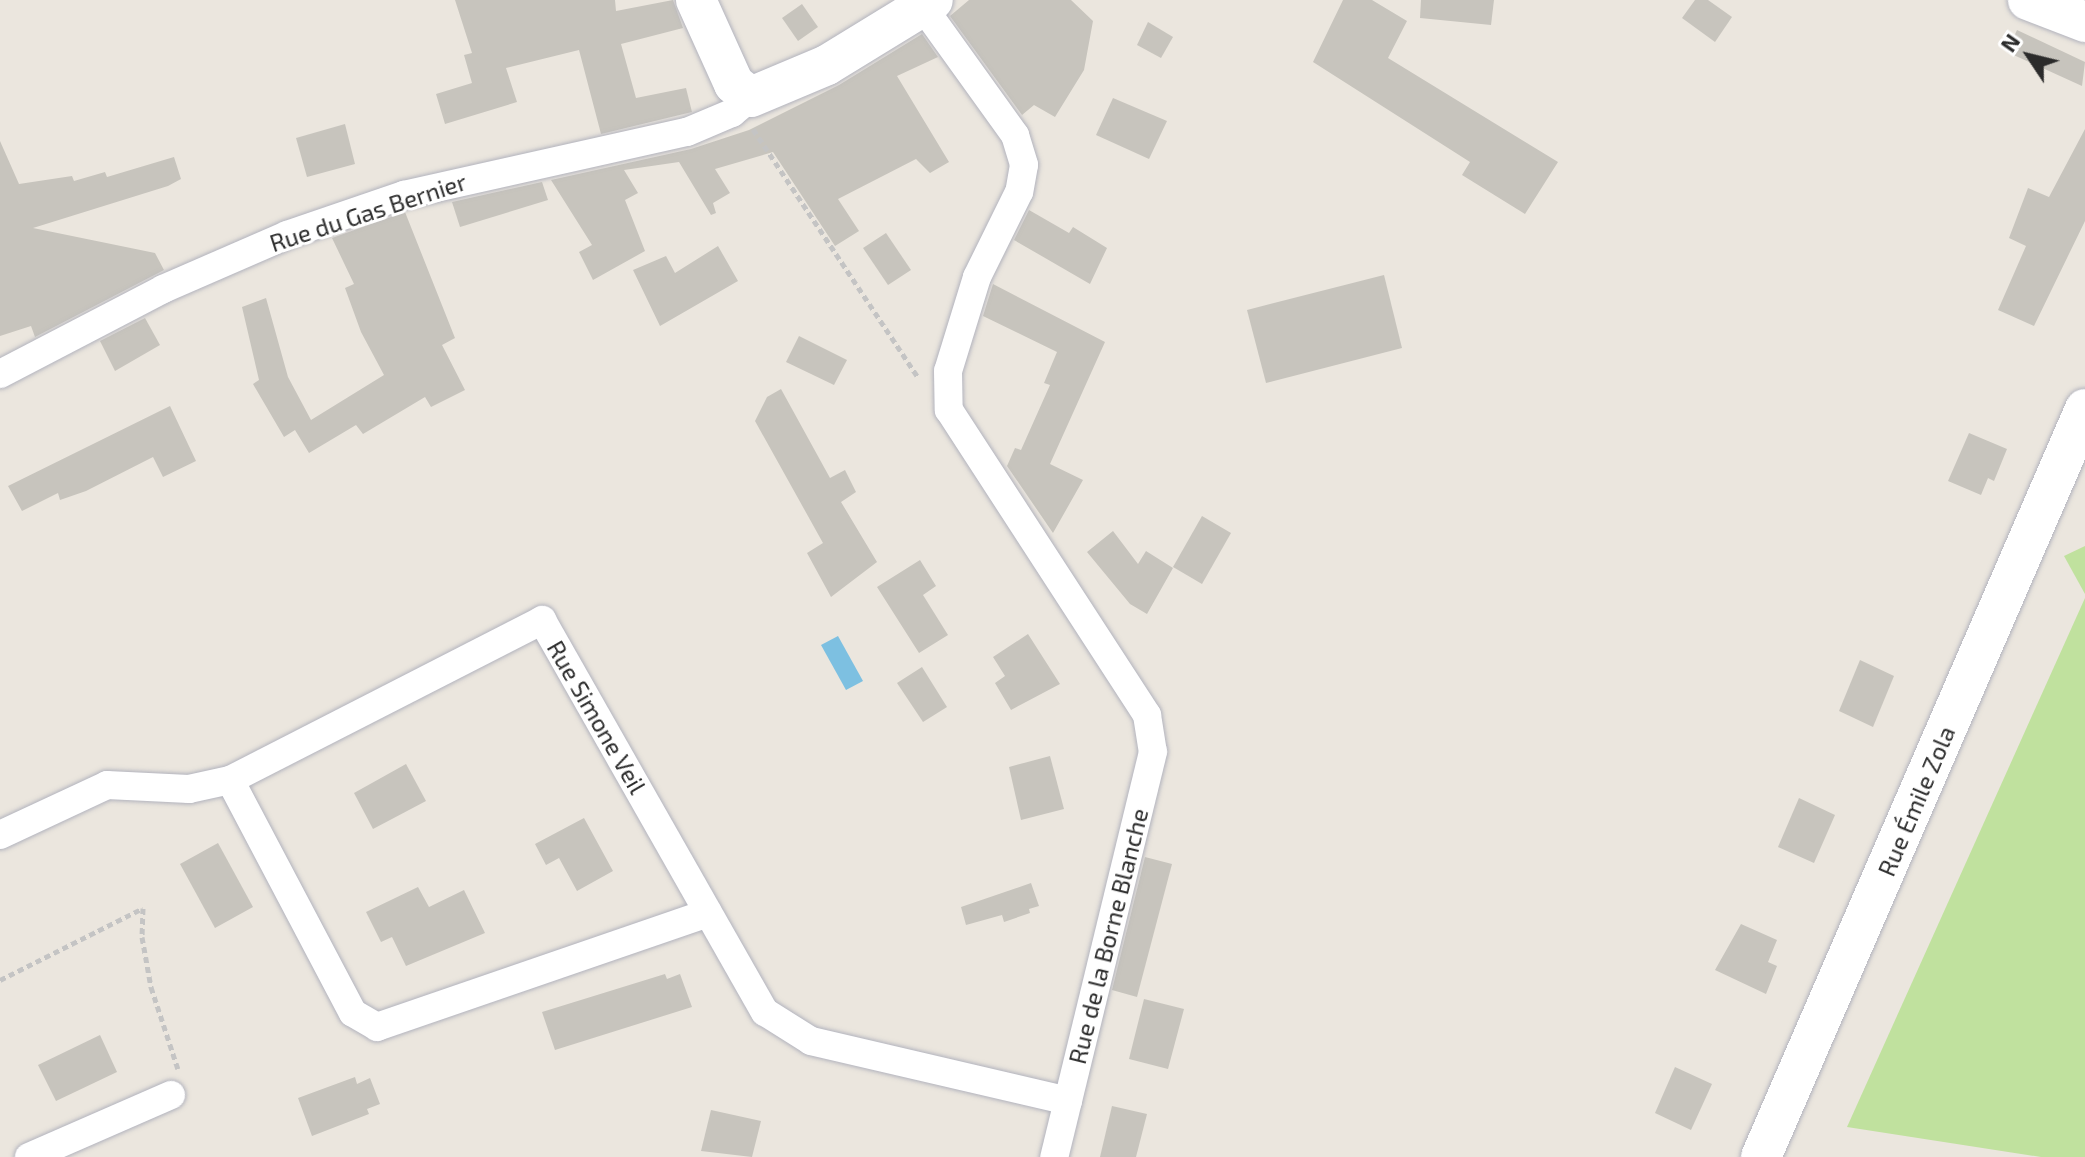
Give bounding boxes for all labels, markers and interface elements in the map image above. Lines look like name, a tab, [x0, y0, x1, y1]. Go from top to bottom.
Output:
north arrow	[1989, 16, 2069, 96]
text: N	[1994, 28, 2025, 56]
street label: Rue du Gas Bernier	[266, 167, 470, 257]
street label: Rue Simone Veil	[541, 635, 653, 799]
street label: Rue Émile Zola	[1871, 722, 1961, 880]
street label: Rue de la Borne Blanche	[1062, 805, 1154, 1067]

